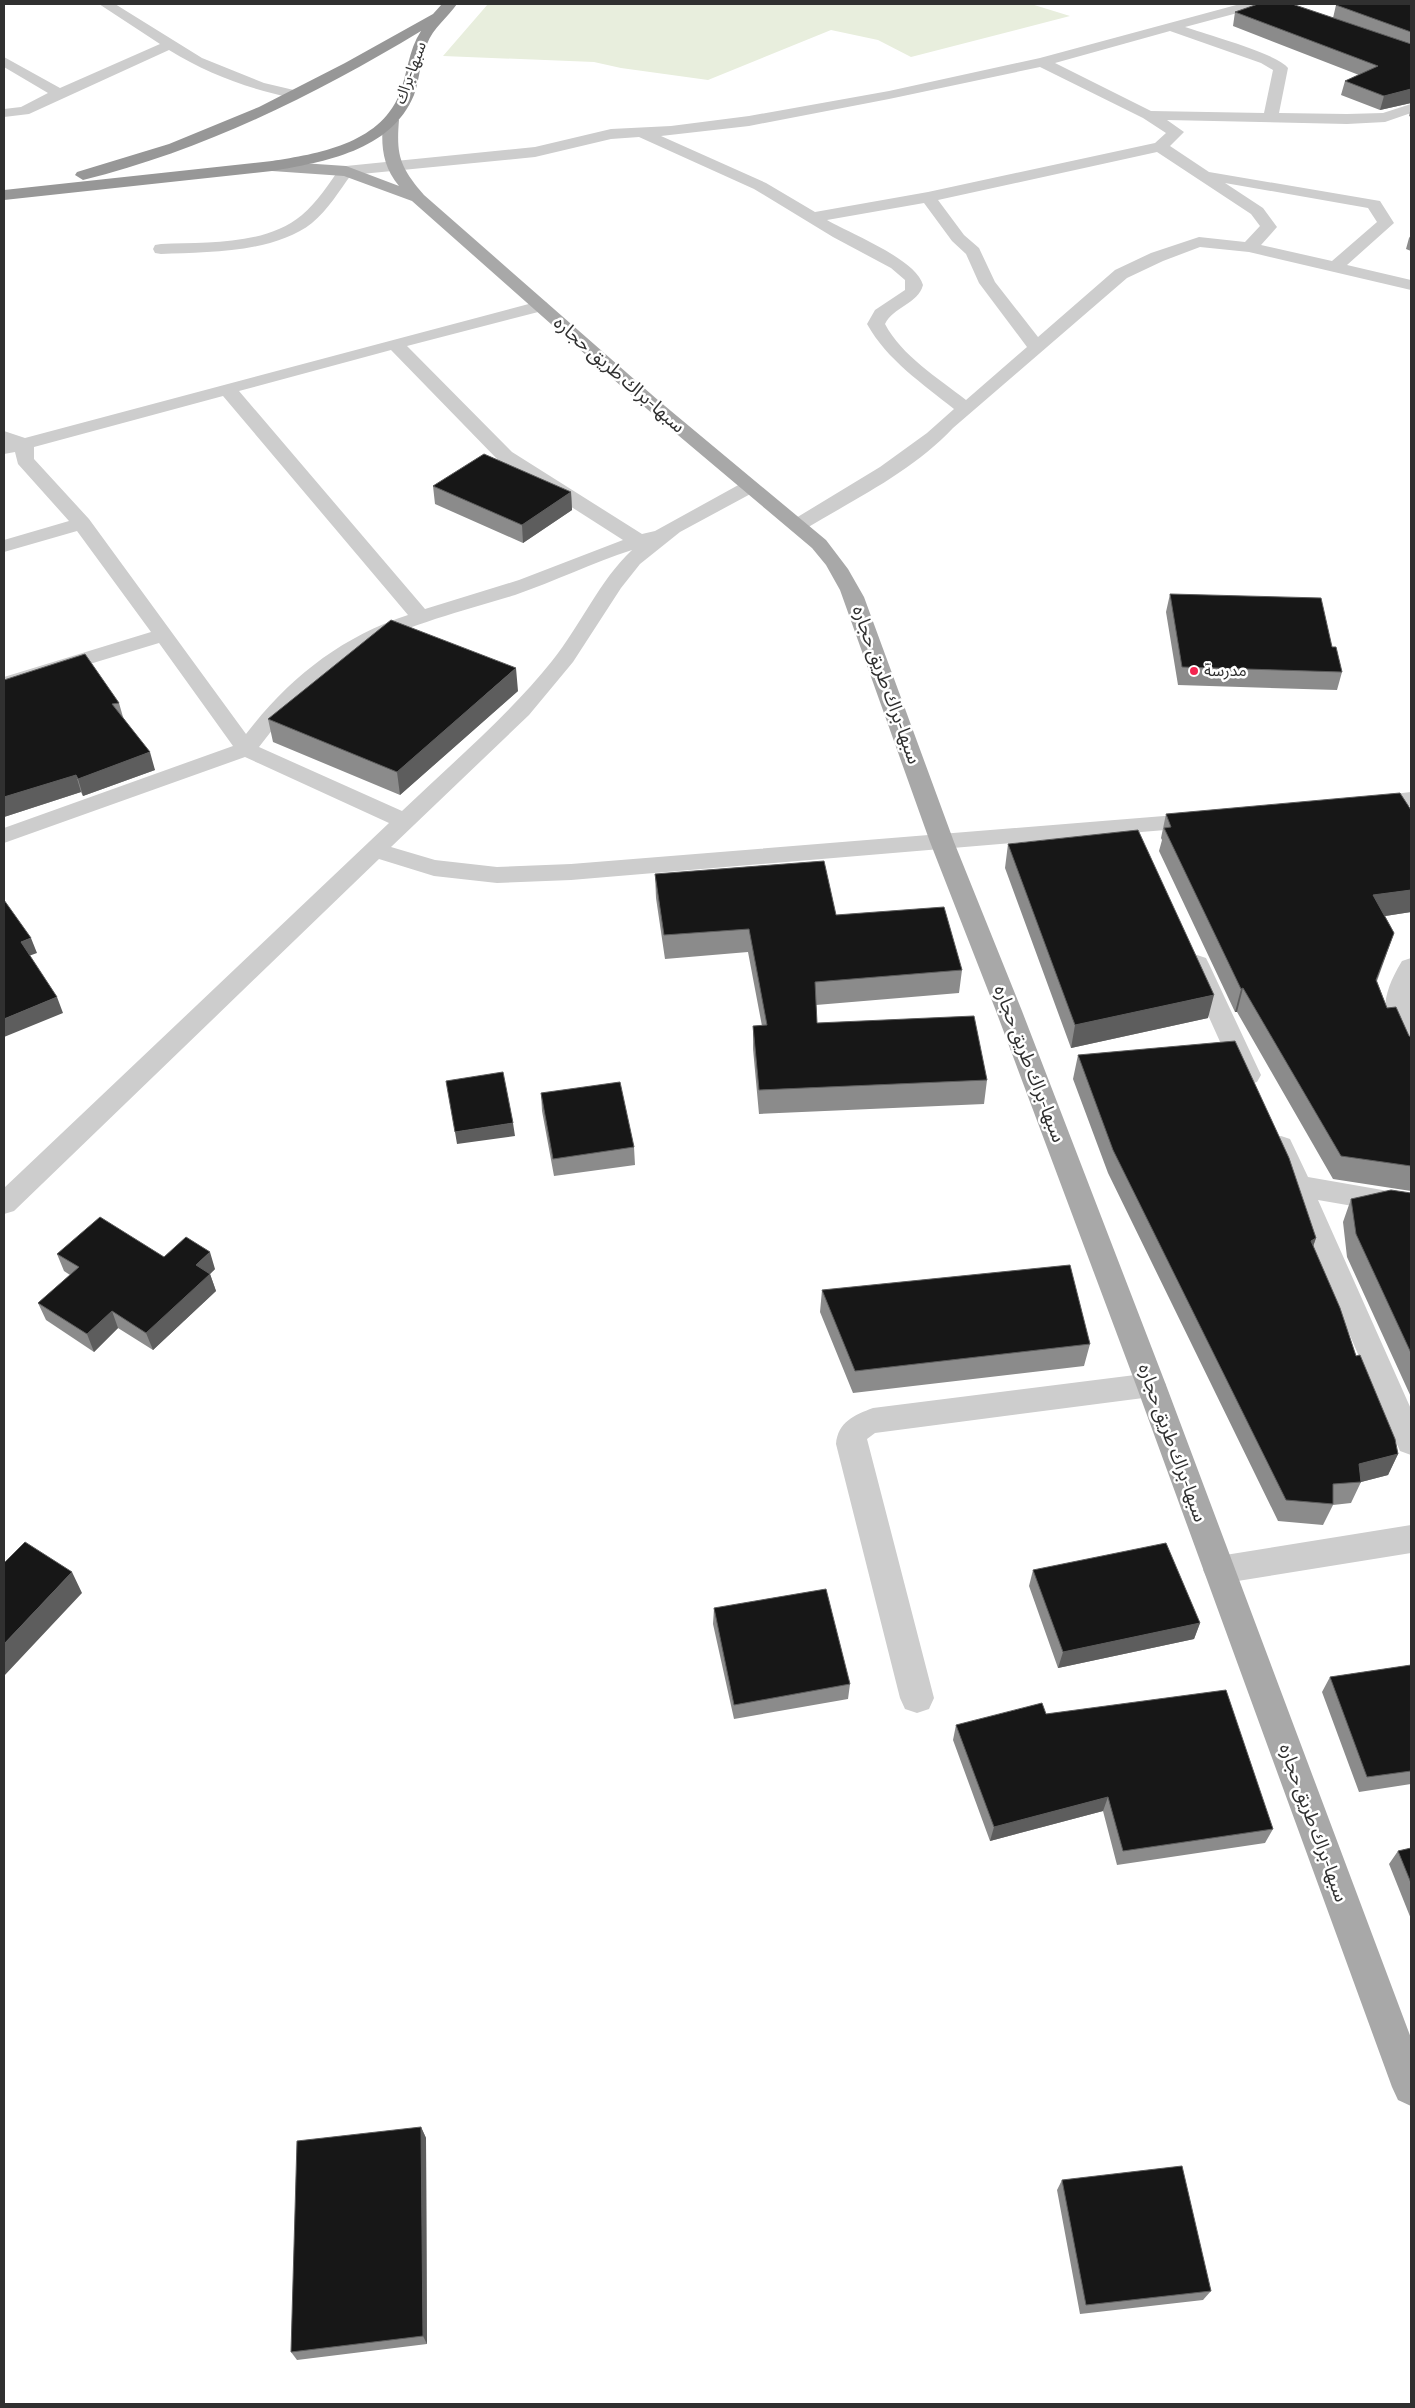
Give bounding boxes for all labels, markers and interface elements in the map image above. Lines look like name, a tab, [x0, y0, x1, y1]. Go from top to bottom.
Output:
street label: سبها-براك	[391, 39, 431, 107]
street label: سبها-براك طريق حجاره	[549, 312, 689, 438]
street label: سبها-براك طريق حجاره	[847, 603, 925, 767]
place label: مدرسة	[1204, 662, 1247, 681]
marker: مدرسة	[1188, 665, 1200, 677]
street label: سبها-براك طريق حجاره	[988, 982, 1070, 1146]
street label: سبها-براك طريق حجاره	[1133, 1361, 1211, 1525]
street label: سبها-براك طريق حجاره	[1274, 1741, 1352, 1905]

